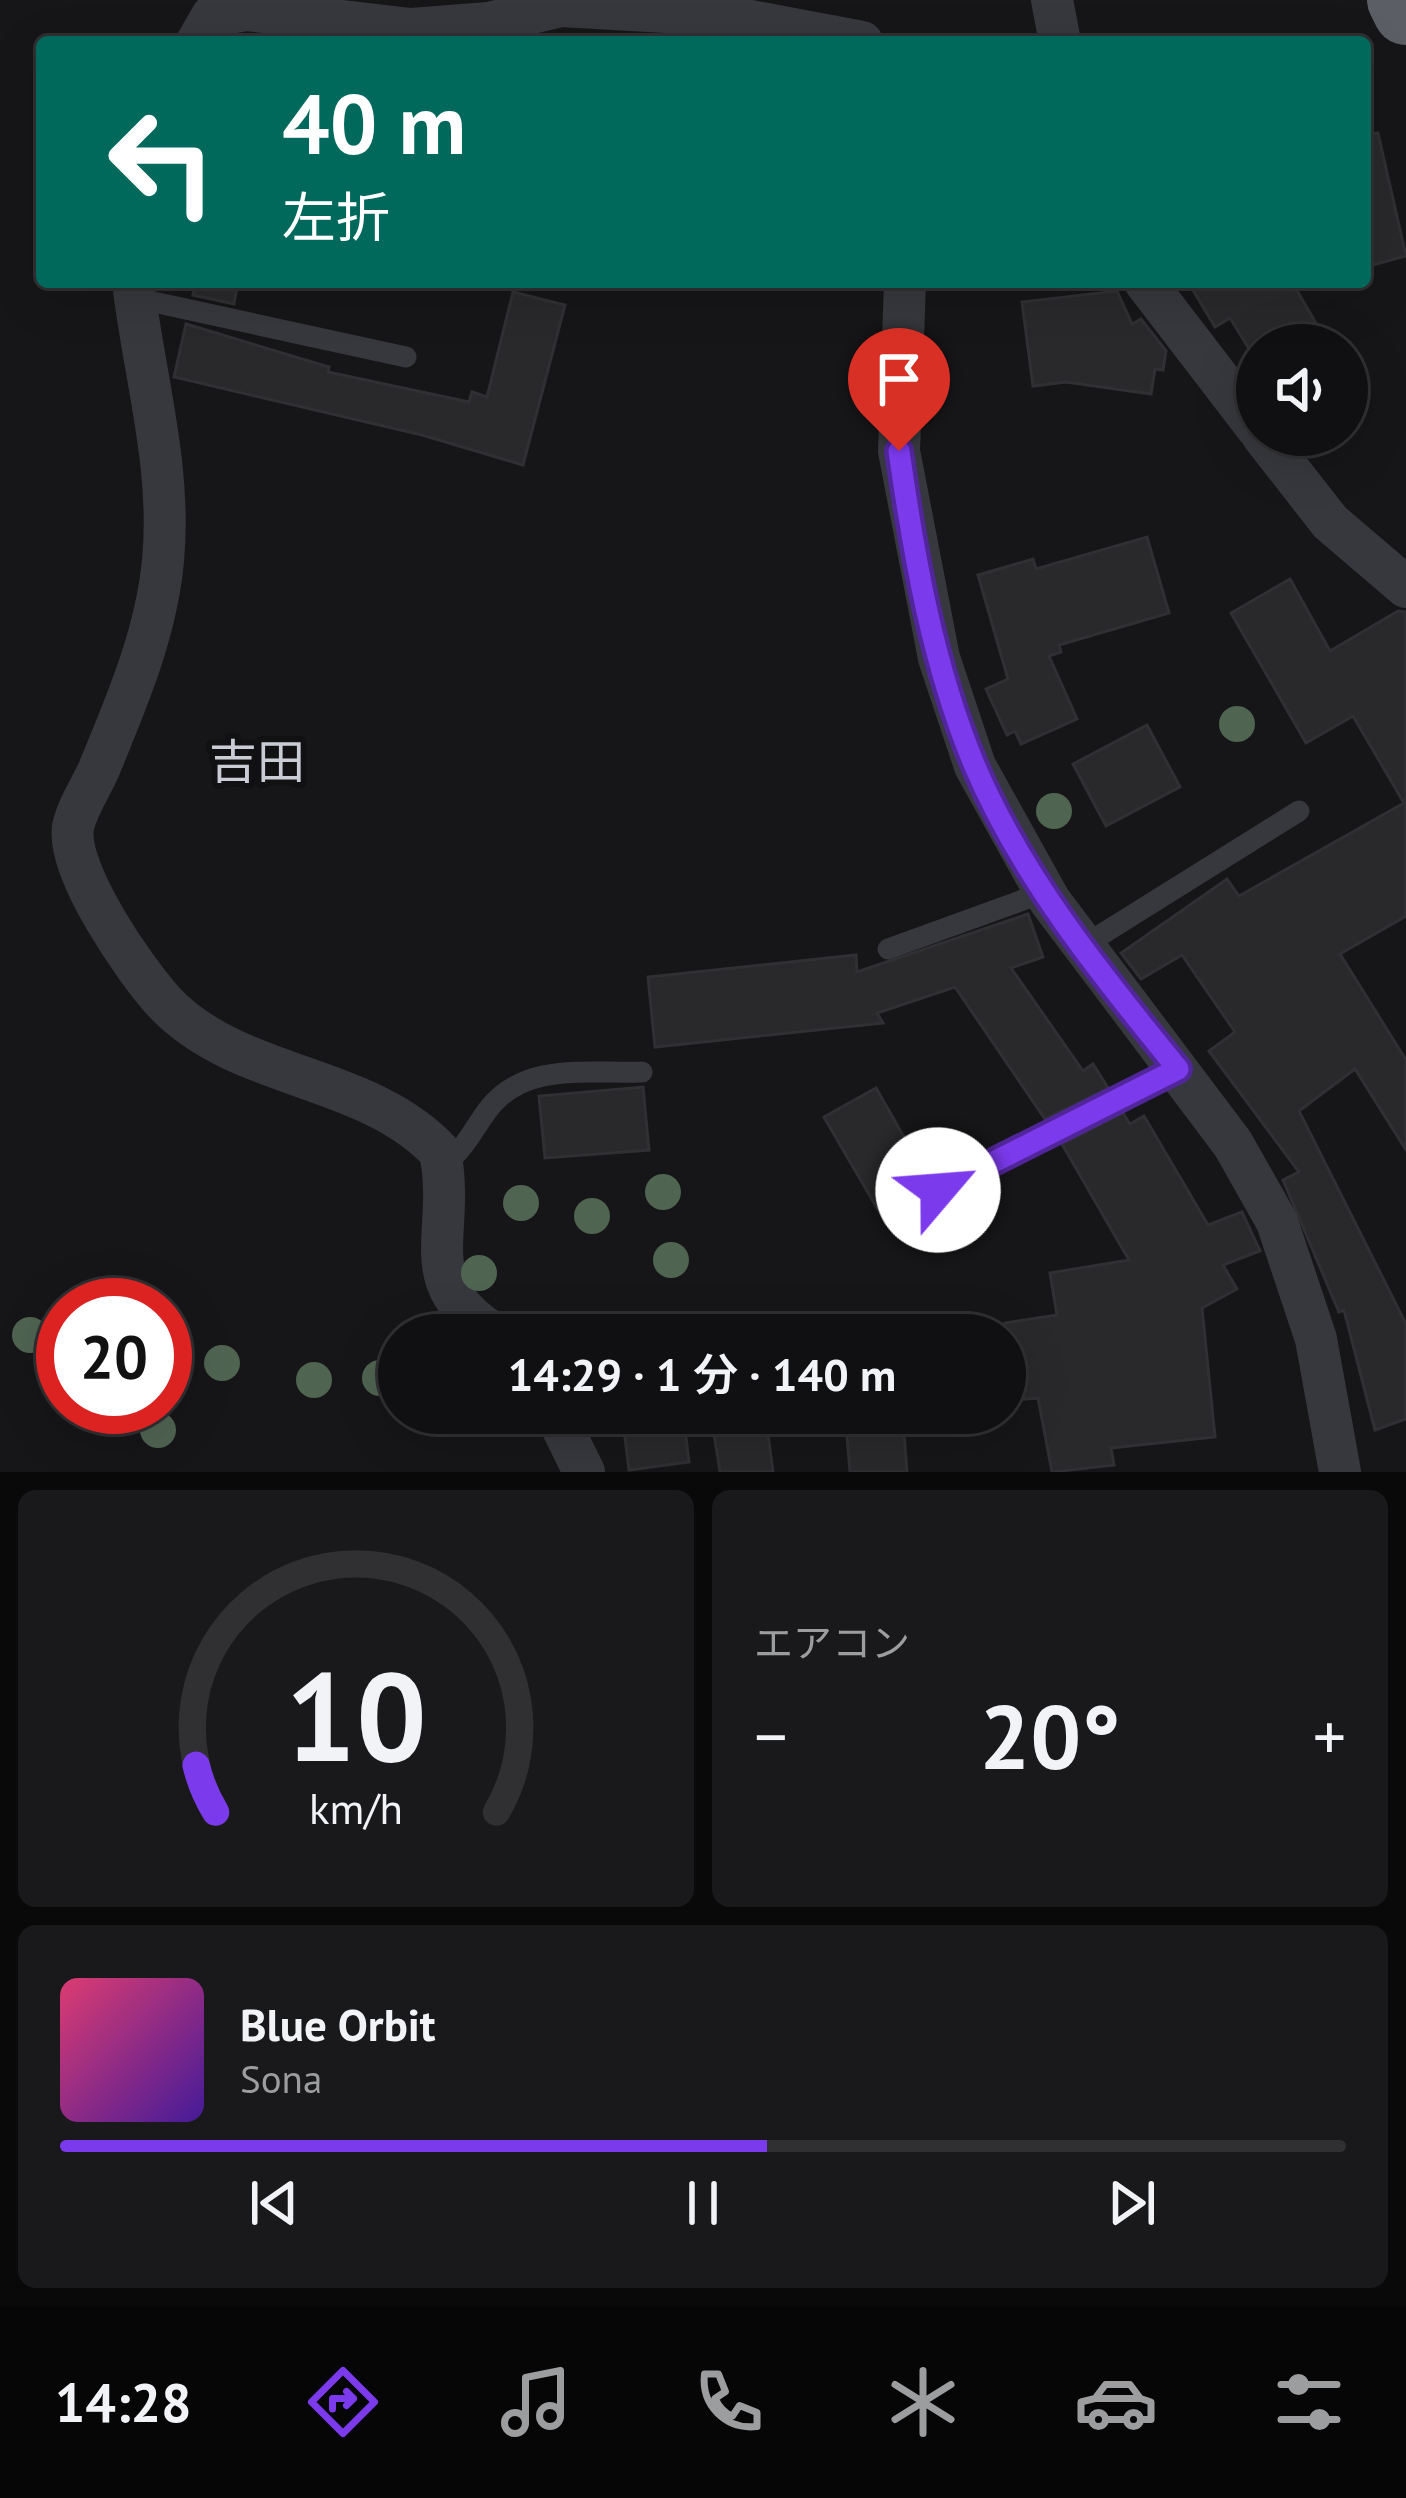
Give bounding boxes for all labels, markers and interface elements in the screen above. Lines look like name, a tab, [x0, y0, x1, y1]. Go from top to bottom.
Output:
text: 40 m	[282, 68, 466, 177]
icon: left	[84, 84, 240, 240]
text: 左折	[282, 182, 390, 252]
map controls	[1236, 324, 1368, 456]
button: sound	[1236, 324, 1368, 456]
pin	[848, 328, 950, 451]
icon: arrive	[866, 346, 932, 412]
district label: 吉田	[209, 730, 305, 792]
position arrow	[875, 1127, 1001, 1253]
speed limit sign: 20	[36, 1278, 192, 1434]
text: 14:29 · 1 分 · 140 m	[508, 1345, 896, 1403]
text: エアコン	[754, 1617, 910, 1668]
text: 10	[285, 1634, 427, 1795]
text: 20°	[979, 1677, 1121, 1794]
text: −	[754, 1693, 787, 1778]
text: +	[1313, 1693, 1346, 1778]
text: km/h	[309, 1779, 403, 1835]
text: Blue Orbit	[240, 1995, 436, 2053]
text: Sona	[240, 2053, 322, 2104]
icon: previous	[241, 2170, 307, 2236]
icon: pause	[670, 2170, 736, 2236]
icon: next	[1099, 2170, 1165, 2236]
icon: directions	[301, 2360, 385, 2444]
icon: music	[494, 2360, 578, 2444]
icon: phone	[687, 2360, 771, 2444]
icon: climate	[881, 2360, 965, 2444]
icon: car	[1074, 2360, 1158, 2444]
icon: filters	[1267, 2360, 1351, 2444]
text: 14:28	[55, 2367, 192, 2437]

